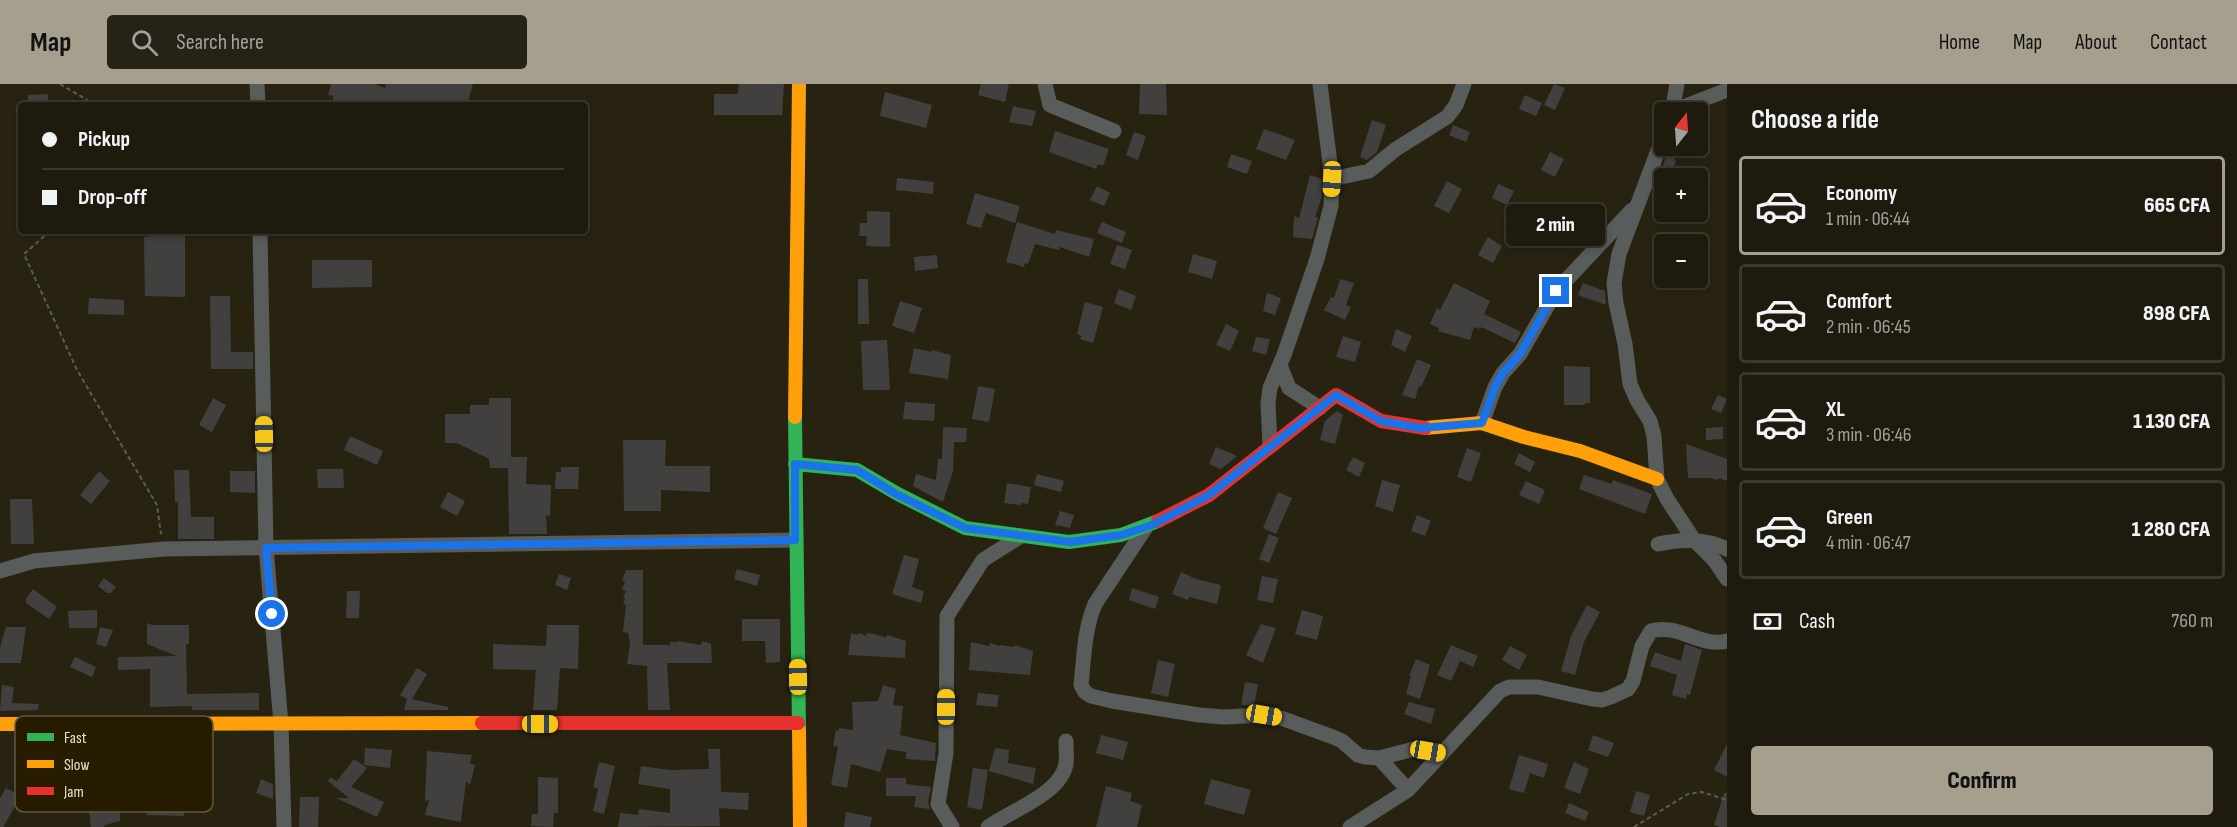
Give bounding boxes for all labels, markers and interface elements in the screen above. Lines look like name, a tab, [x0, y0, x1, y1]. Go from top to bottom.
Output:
search box	[107, 15, 527, 69]
text: Map	[30, 26, 71, 59]
icon: search	[128, 26, 161, 59]
text: Search here	[176, 29, 264, 56]
text: Home	[1939, 30, 1980, 55]
text: Map	[2013, 30, 2042, 55]
text: About	[2075, 30, 2117, 55]
text: Contact	[2150, 30, 2207, 55]
north arrow	[1654, 102, 1708, 156]
map controls	[1654, 102, 1708, 288]
text: Choose a ride	[1751, 104, 1879, 136]
text: Pickup	[78, 126, 130, 153]
car	[1322, 161, 1342, 197]
button: +	[1654, 168, 1708, 222]
icon: car	[1754, 179, 1808, 233]
text: Economy	[1826, 180, 1897, 207]
text: Drop-off	[78, 184, 147, 211]
text: 665 CFA	[2144, 192, 2210, 219]
callout: 2 min	[1506, 204, 1606, 246]
text: 1 min · 06:44	[1826, 207, 1910, 231]
text: 2 min	[1536, 213, 1575, 237]
button: −	[1654, 234, 1708, 288]
route end	[1542, 277, 1569, 304]
icon: car	[1754, 287, 1808, 341]
text: Comfort	[1826, 288, 1892, 315]
text: 898 CFA	[2143, 300, 2210, 327]
text: 2 min · 06:45	[1826, 315, 1911, 339]
icon: car	[1754, 395, 1808, 449]
text: XL	[1826, 396, 1845, 423]
text: 1 130 CFA	[2133, 408, 2210, 435]
car	[255, 416, 273, 452]
text: 3 min · 06:46	[1826, 423, 1912, 447]
icon: car	[1754, 503, 1808, 557]
text: Green	[1826, 504, 1873, 531]
text: 1 280 CFA	[2132, 516, 2210, 543]
text: 4 min · 06:47	[1826, 531, 1911, 555]
route start	[258, 600, 285, 627]
icon: cash	[1751, 605, 1784, 638]
text: Cash	[1799, 608, 1835, 635]
text: 760 m	[2171, 609, 2213, 633]
car	[789, 659, 807, 695]
car	[937, 689, 955, 725]
car	[1245, 703, 1283, 727]
car	[522, 715, 558, 733]
legend	[15, 716, 213, 812]
text: Fast	[64, 729, 87, 748]
car	[1409, 739, 1447, 763]
button: Confirm	[1751, 746, 2213, 815]
text: Slow	[64, 756, 89, 775]
text: Jam	[63, 783, 84, 802]

